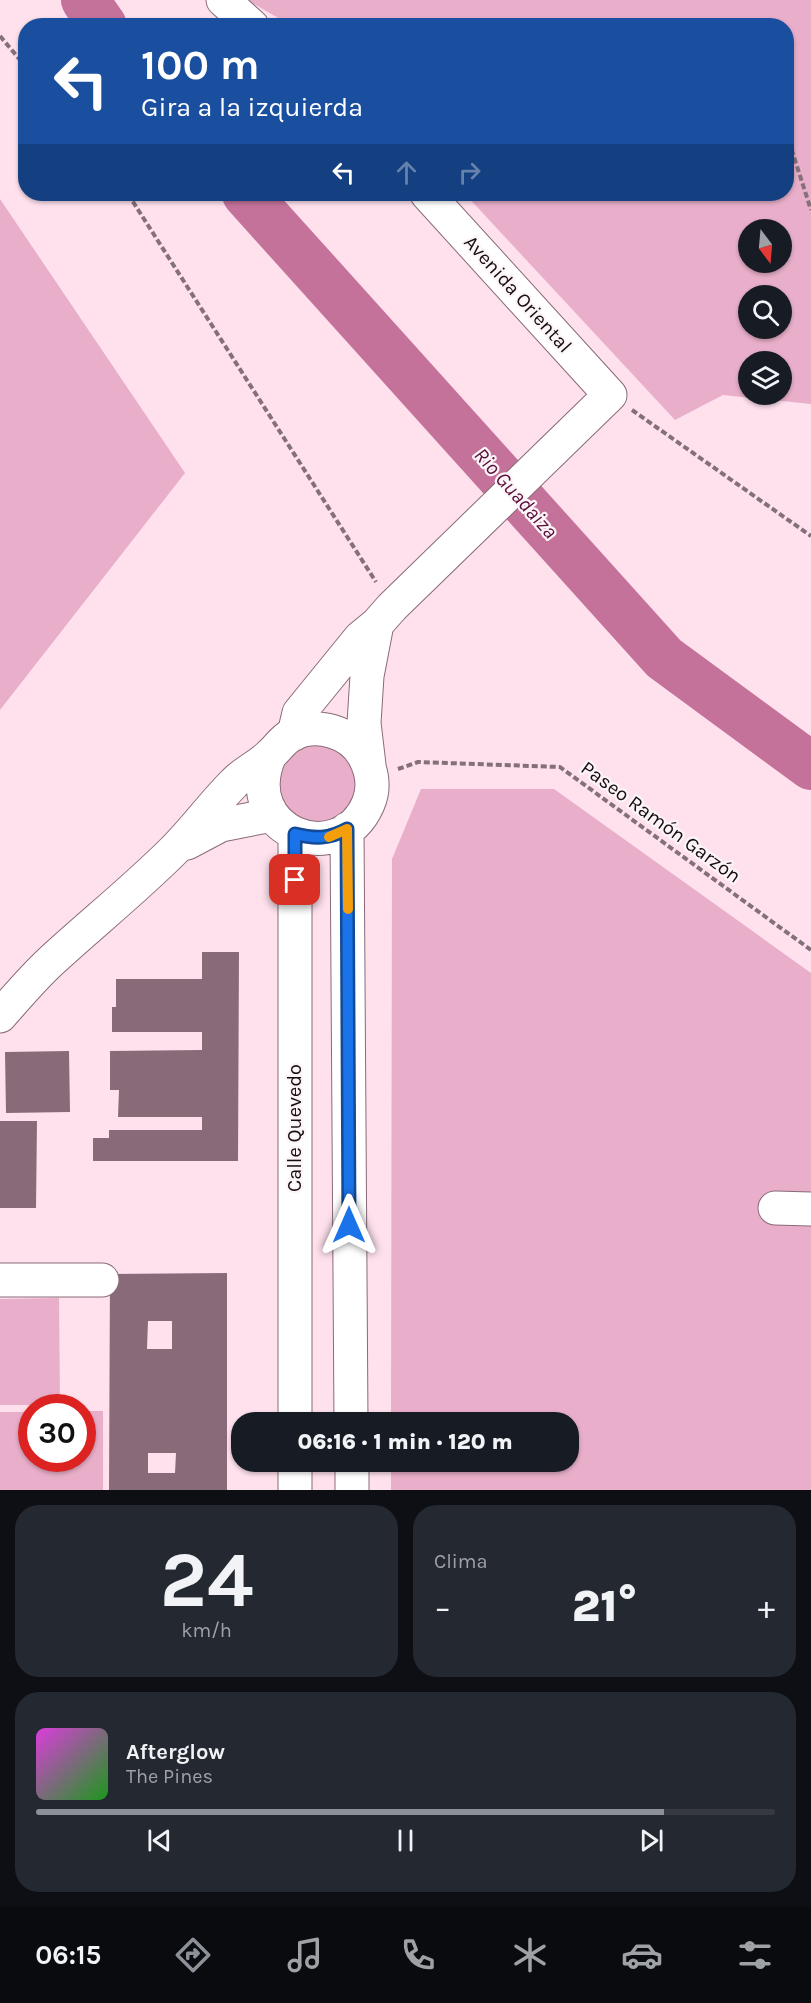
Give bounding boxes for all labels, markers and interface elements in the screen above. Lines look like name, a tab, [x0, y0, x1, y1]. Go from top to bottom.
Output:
text: 100 m	[141, 40, 260, 90]
icon: left	[42, 42, 120, 120]
text: Gira a la izquierda	[141, 91, 363, 123]
icon: left	[327, 156, 360, 189]
icon: ahead	[390, 156, 423, 189]
icon: right	[453, 156, 486, 189]
north arrow	[738, 219, 792, 273]
map controls	[738, 219, 792, 405]
street label: Avenida Oriental	[459, 231, 577, 357]
button: search	[738, 285, 792, 339]
button: layers	[738, 351, 792, 405]
water label: Rio Guadaiza	[469, 443, 563, 543]
street label: Paseo Ramón Garzón	[577, 756, 745, 888]
pin	[269, 854, 320, 905]
icon: arrive	[278, 863, 311, 896]
street label: Calle Quevedo	[283, 1064, 306, 1192]
position arrow	[317, 1193, 381, 1257]
speed limit sign: 30	[18, 1394, 96, 1472]
text: 06:16 · 1 min · 120 m	[297, 1429, 513, 1455]
text: 24	[160, 1534, 253, 1626]
text: Clima	[434, 1550, 488, 1573]
text: 21°	[572, 1580, 637, 1632]
text: −	[434, 1588, 451, 1626]
text: +	[758, 1588, 775, 1626]
text: km/h	[181, 1619, 232, 1642]
text: Afterglow	[126, 1739, 225, 1765]
text: The Pines	[126, 1765, 213, 1788]
icon: previous	[143, 1824, 176, 1857]
icon: pause	[389, 1824, 422, 1857]
icon: next	[635, 1824, 668, 1857]
icon: directions	[172, 1934, 214, 1976]
icon: music	[284, 1934, 326, 1976]
icon: phone	[397, 1934, 439, 1976]
icon: climate	[509, 1934, 551, 1976]
icon: car	[621, 1934, 663, 1976]
icon: filters	[734, 1934, 776, 1976]
text: 06:15	[35, 1939, 101, 1971]

